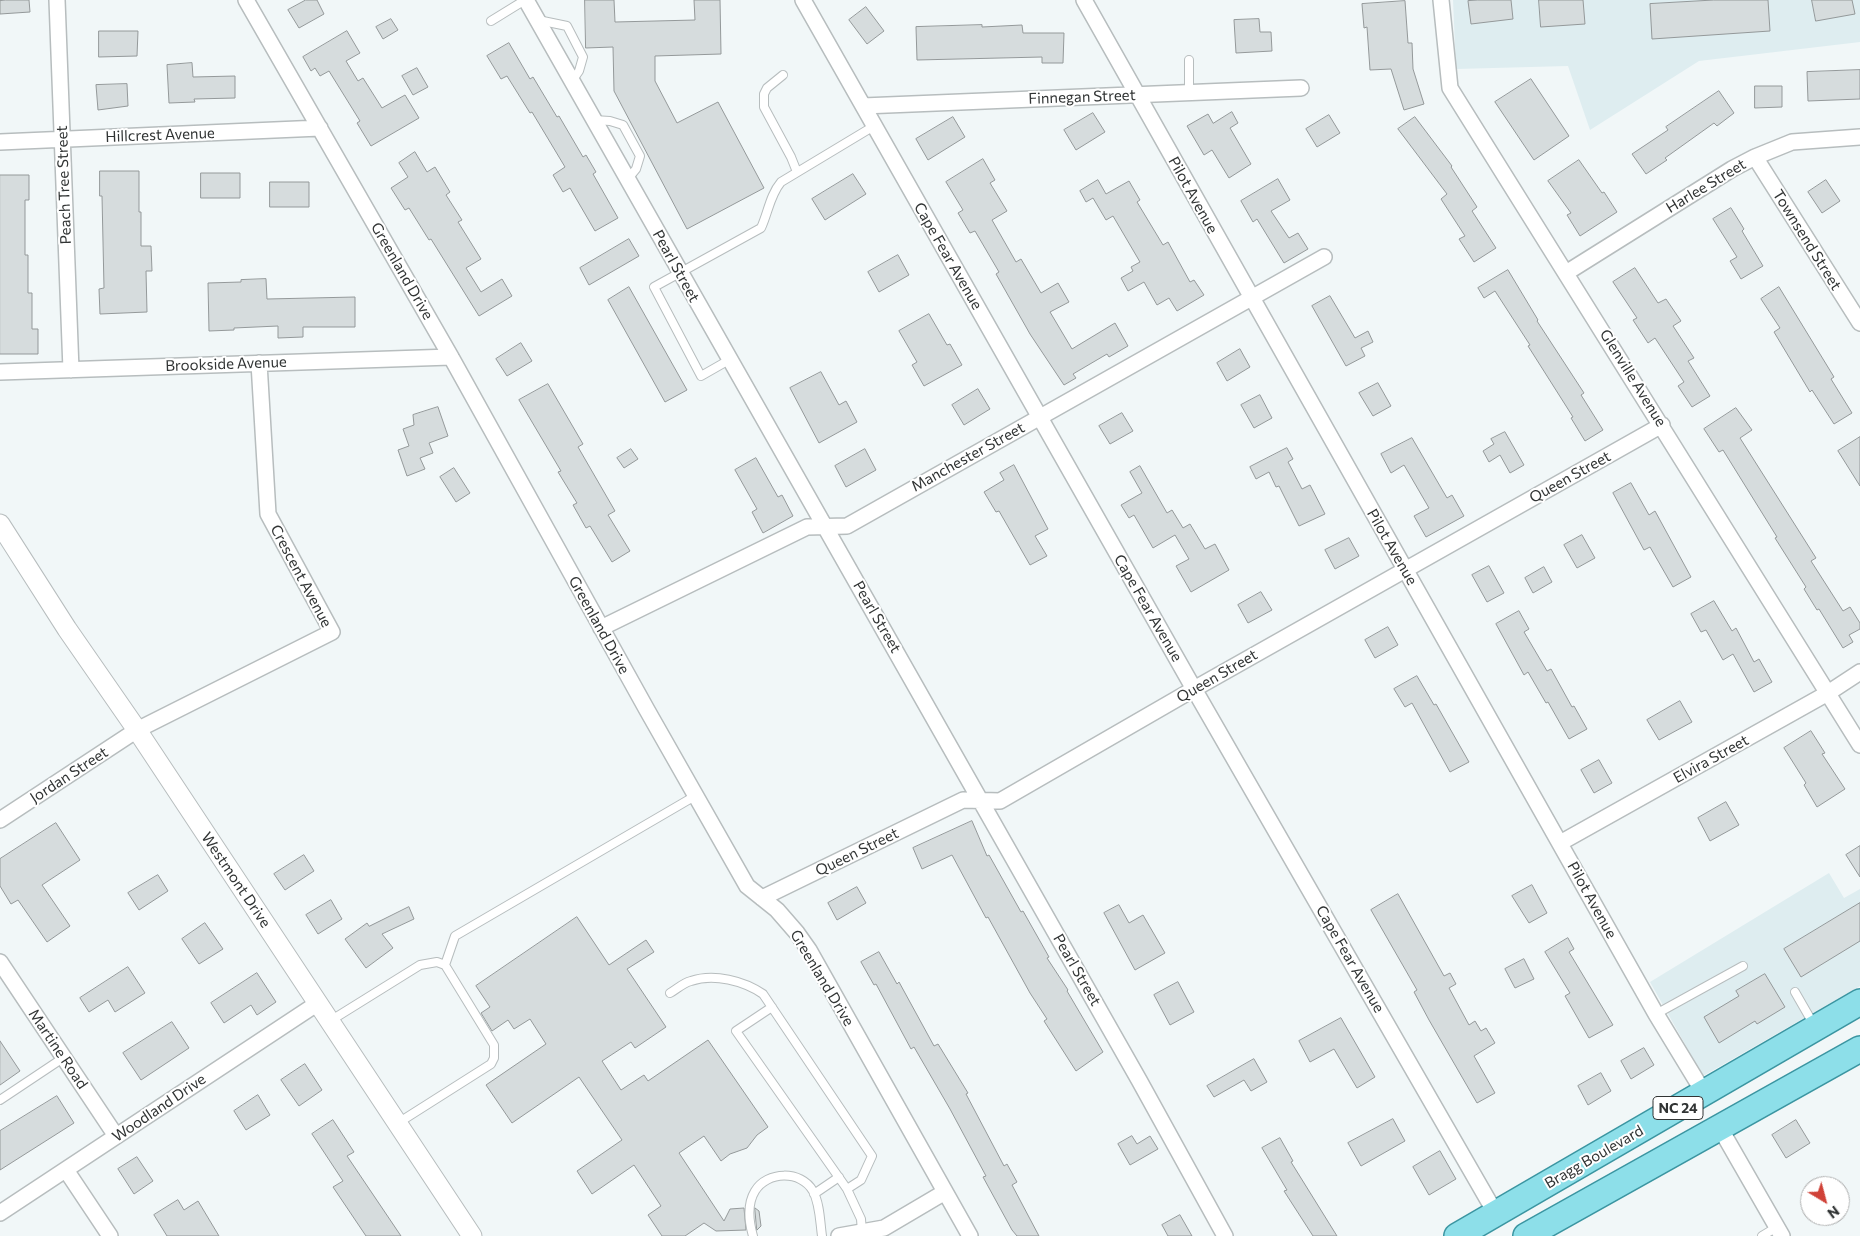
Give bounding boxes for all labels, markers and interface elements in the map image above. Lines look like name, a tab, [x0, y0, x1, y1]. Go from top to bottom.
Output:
street label: Finnegan Street	[1028, 86, 1136, 108]
street label: Hillcrest Avenue	[105, 124, 215, 146]
street label: Peach Tree Street	[53, 125, 75, 245]
street label: Pilot Avenue	[1165, 153, 1221, 237]
street label: Harlee Street	[1663, 155, 1749, 217]
street label: Townsend Street	[1769, 186, 1845, 294]
street label: Cape Fear Avenue	[910, 199, 986, 313]
street label: Greenland Drive	[367, 219, 437, 323]
street label: Pearl Street	[649, 227, 703, 305]
street label: Glenville Avenue	[1596, 326, 1670, 430]
street label: Brookside Avenue	[165, 353, 287, 375]
street label: Manchester Street	[908, 418, 1028, 496]
street label: Queen Street	[1526, 447, 1614, 507]
street label: Pilot Avenue	[1363, 506, 1421, 588]
street label: Crescent Avenue	[266, 522, 336, 630]
street label: Cape Fear Avenue	[1110, 551, 1186, 665]
street label: Greenland Drive	[565, 573, 633, 677]
street label: Pearl Street	[849, 578, 905, 656]
street label: Queen Street	[1173, 646, 1261, 706]
street label: Elvira Street	[1670, 731, 1752, 787]
street label: Jordan Street	[27, 743, 111, 807]
street label: Queen Street	[812, 824, 902, 880]
street label: Westmont Drive	[198, 829, 274, 931]
street label: Pilot Avenue	[1564, 858, 1620, 942]
street label: Cape Fear Avenue	[1312, 902, 1388, 1016]
street label: Greenland Drive	[786, 927, 858, 1029]
street label: Pearl Street	[1049, 931, 1105, 1009]
street label: Martine Road	[25, 1006, 91, 1092]
street label: Woodland Drive	[109, 1070, 209, 1146]
road number: NC 24	[1653, 1096, 1703, 1120]
street label: Bragg Boulevard	[1542, 1121, 1646, 1193]
north arrow	[1800, 1176, 1850, 1226]
text: N	[1824, 1203, 1843, 1223]

